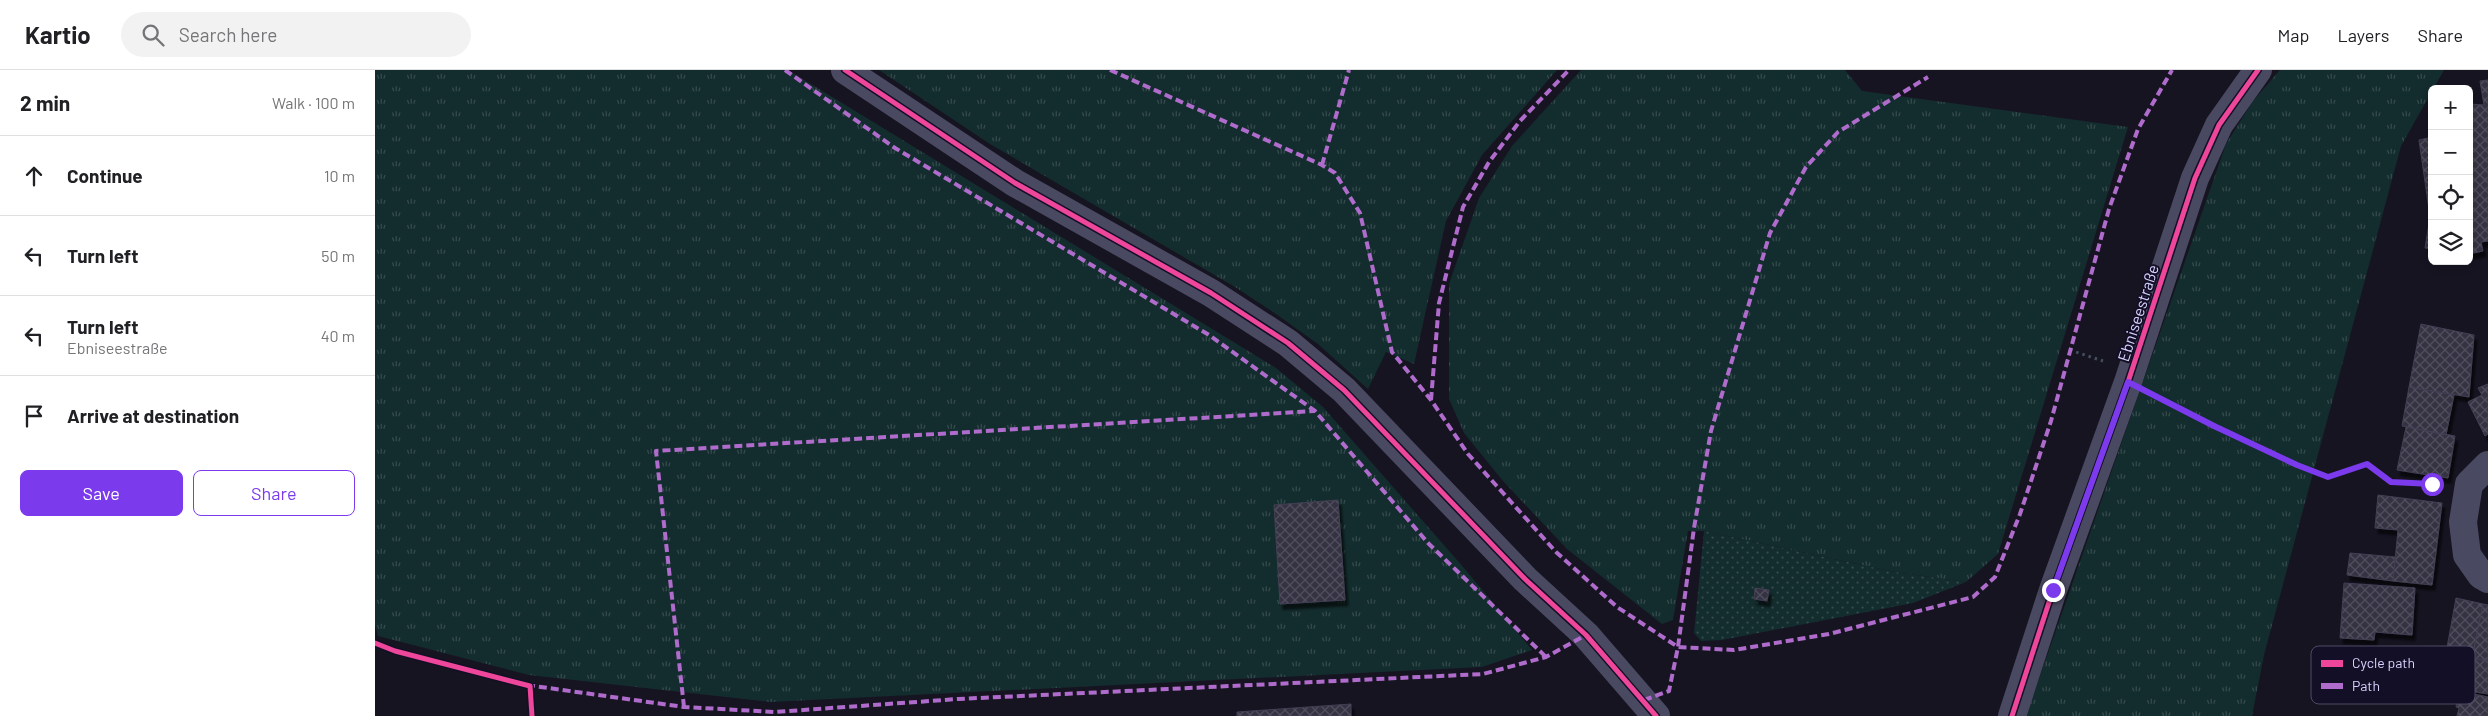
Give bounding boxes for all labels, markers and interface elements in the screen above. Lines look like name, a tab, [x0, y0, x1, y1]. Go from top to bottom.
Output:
search box	[121, 12, 471, 57]
text: Kartio	[25, 20, 91, 49]
icon: search	[139, 21, 167, 49]
text: Search here	[179, 23, 277, 46]
text: Map	[2277, 24, 2309, 46]
text: Layers	[2337, 24, 2390, 46]
text: Share	[2418, 24, 2463, 46]
map controls	[2428, 85, 2473, 265]
button: +	[2428, 85, 2473, 130]
text: 2 min	[20, 90, 70, 115]
text: Walk · 100 m	[272, 93, 355, 112]
button: −	[2428, 130, 2473, 175]
icon: ahead	[20, 162, 48, 190]
text: Continue	[67, 164, 143, 187]
text: 10 m	[324, 166, 355, 185]
button: locate	[2428, 175, 2473, 220]
button: layers	[2428, 220, 2473, 265]
icon: left	[20, 242, 48, 270]
text: Turn left	[67, 244, 138, 267]
text: 50 m	[321, 246, 355, 265]
street label: Ebniseestraße	[2113, 262, 2162, 364]
text: Turn left	[67, 315, 138, 338]
icon: left	[20, 322, 48, 350]
text: 40 m	[321, 326, 355, 345]
text: Ebniseestraße	[67, 338, 168, 357]
icon: arrive	[20, 402, 48, 430]
text: Arrive at destination	[67, 404, 239, 427]
button: Save	[20, 470, 183, 516]
button: Share	[193, 470, 355, 516]
route start	[2421, 473, 2444, 496]
route end	[2042, 579, 2065, 602]
legend	[2311, 646, 2475, 704]
text: Cycle path	[2352, 654, 2415, 671]
text: Path	[2352, 677, 2380, 694]

